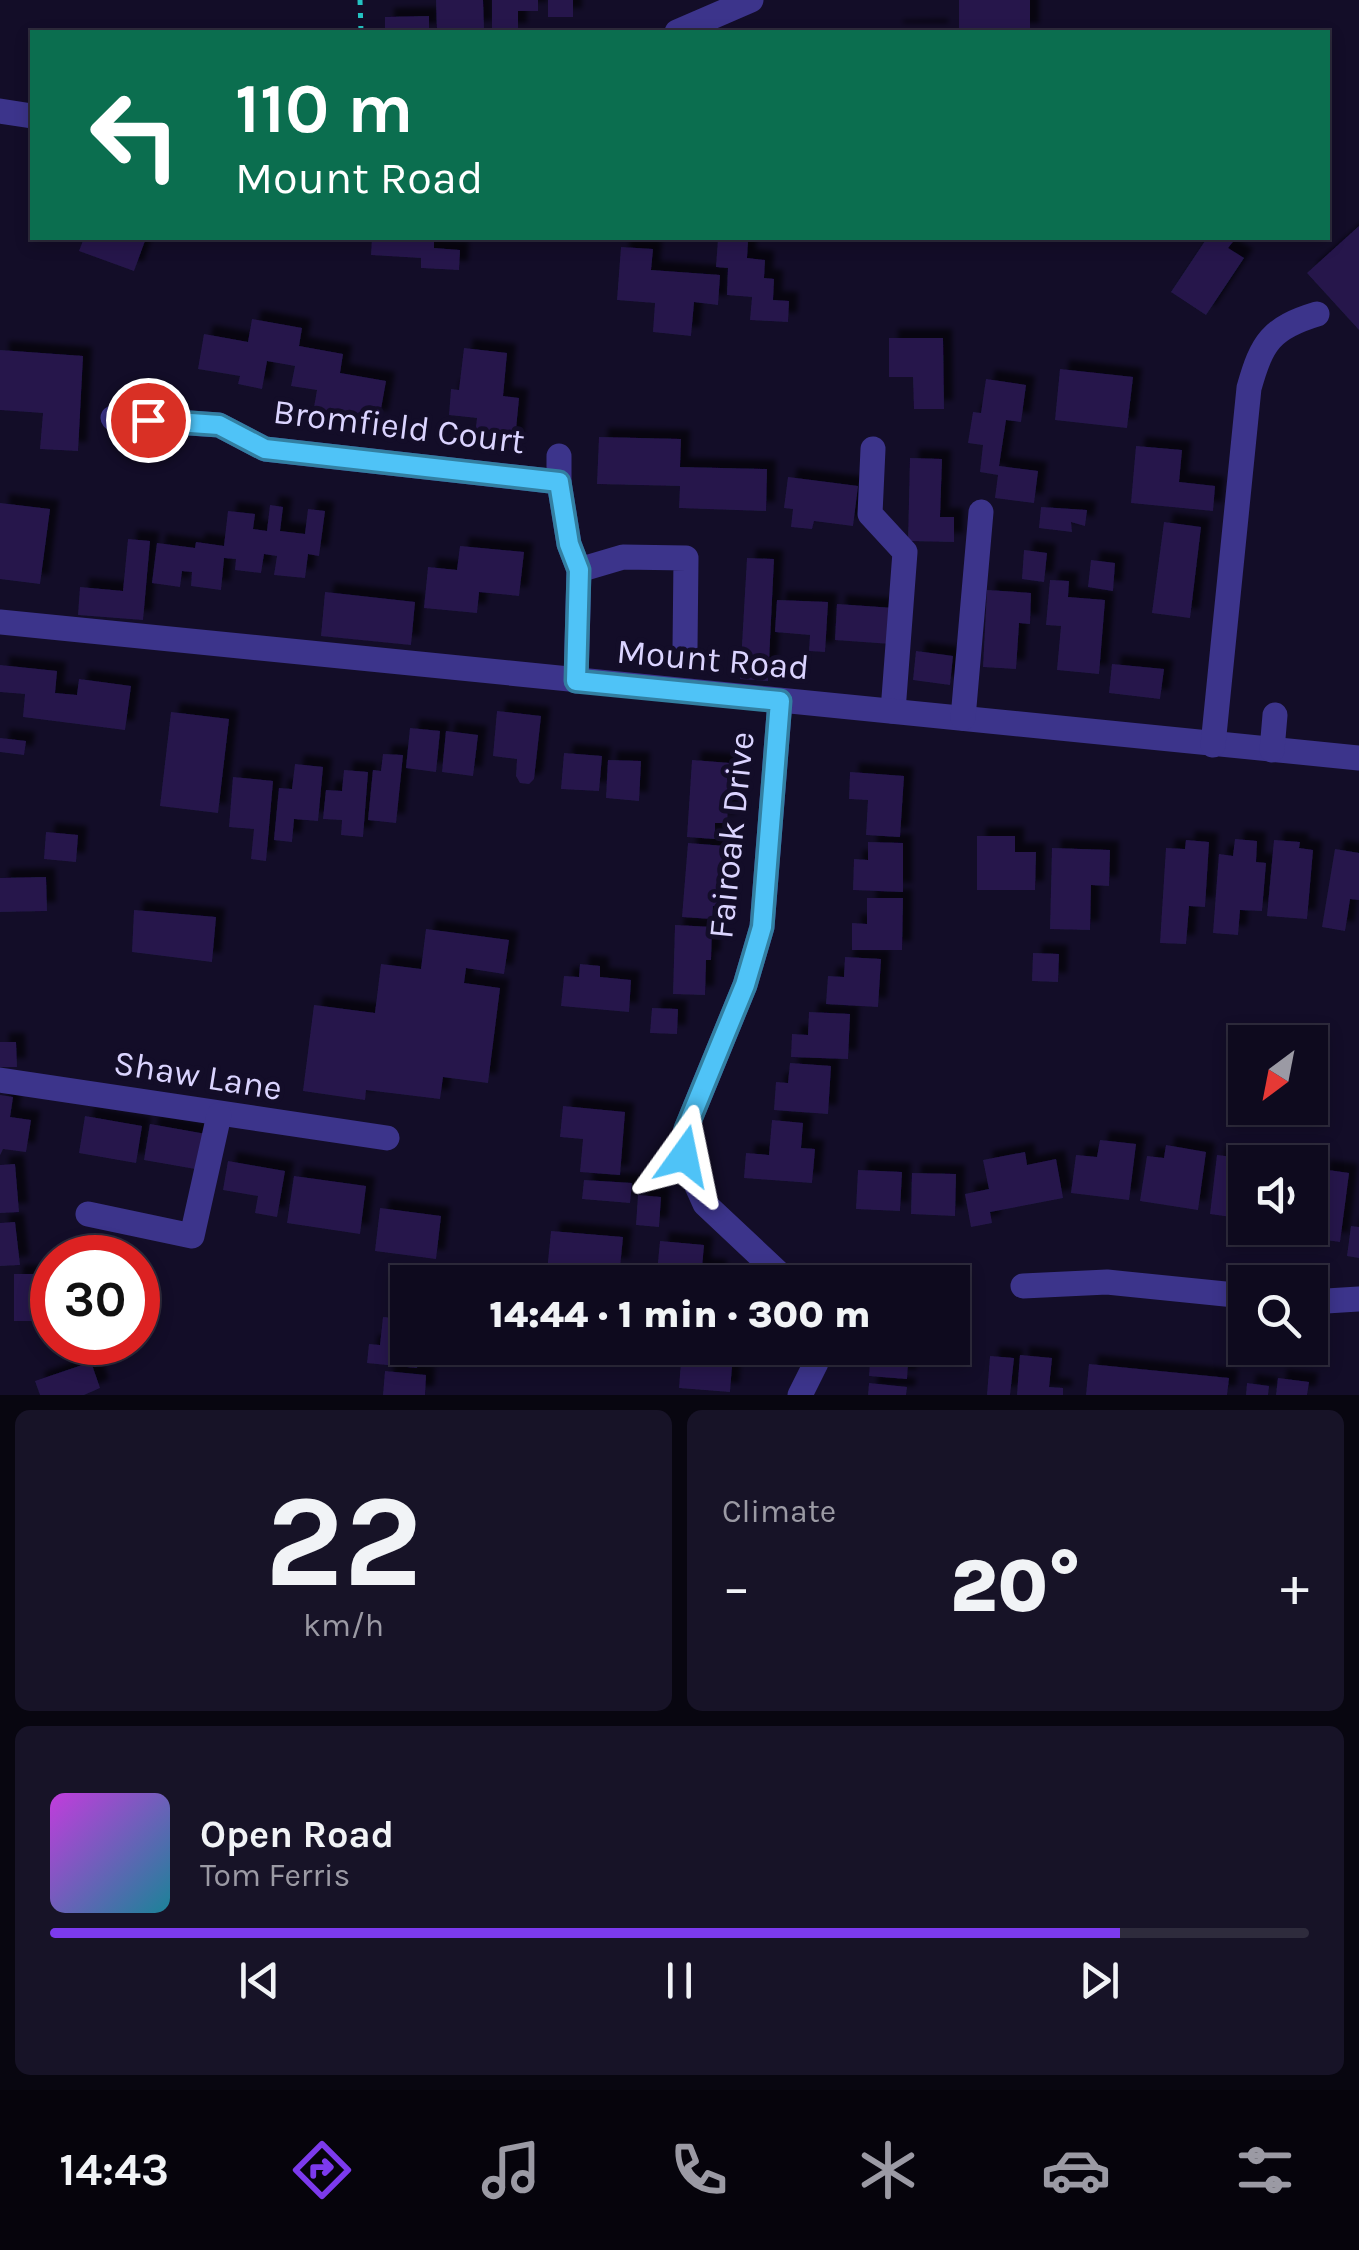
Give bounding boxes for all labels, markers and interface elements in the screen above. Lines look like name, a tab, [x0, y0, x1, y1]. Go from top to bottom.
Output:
text: 110 m	[235, 68, 413, 150]
icon: left	[70, 70, 200, 200]
text: Mount Road	[235, 152, 483, 204]
pin	[106, 378, 191, 463]
street label: Bromfield Court	[271, 391, 527, 462]
icon: arrive	[121, 393, 176, 448]
street label: Mount Road	[615, 631, 811, 688]
street label: Fairoak Drive	[700, 729, 763, 941]
north arrow	[1228, 1025, 1328, 1125]
map controls	[1228, 1025, 1328, 1365]
street label: Shaw Lane	[111, 1042, 285, 1109]
position arrow	[632, 1104, 736, 1208]
button: sound	[1228, 1145, 1328, 1245]
speed limit sign: 30	[30, 1235, 160, 1365]
button: search	[1228, 1265, 1328, 1365]
text: 14:44 · 1 min · 300 m	[489, 1292, 871, 1337]
text: 22	[265, 1466, 422, 1618]
text: Climate	[722, 1493, 836, 1530]
text: 20°	[950, 1542, 1081, 1630]
text: −	[722, 1555, 751, 1619]
text: +	[1280, 1555, 1309, 1619]
text: km/h	[303, 1607, 384, 1644]
text: Open Road	[200, 1812, 394, 1857]
text: Tom Ferris	[200, 1857, 350, 1894]
icon: previous	[232, 1953, 287, 2008]
icon: pause	[652, 1953, 707, 2008]
icon: next	[1072, 1953, 1127, 2008]
icon: directions	[287, 2135, 357, 2205]
icon: music	[476, 2135, 546, 2205]
icon: phone	[664, 2135, 734, 2205]
icon: climate	[853, 2135, 923, 2205]
icon: car	[1041, 2135, 1111, 2205]
icon: filters	[1230, 2135, 1300, 2205]
text: 14:43	[59, 2144, 169, 2196]

